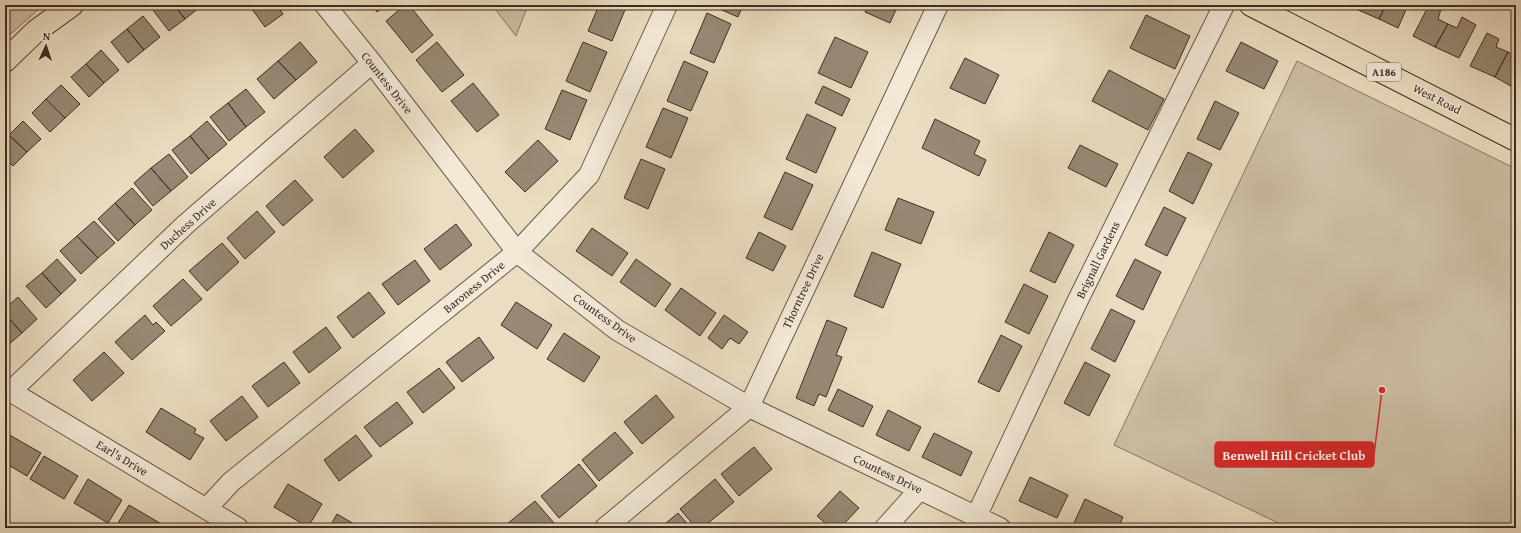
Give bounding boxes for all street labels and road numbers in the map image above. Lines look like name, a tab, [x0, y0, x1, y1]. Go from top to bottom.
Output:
street label: Countess Drive	[358, 48, 417, 118]
road number: A186	[1367, 63, 1401, 81]
street label: West Road	[1410, 79, 1465, 118]
street label: Duchess Drive	[156, 194, 220, 253]
street label: Brignall Gardens	[1071, 218, 1124, 301]
street label: Thorntree Drive	[778, 250, 828, 331]
street label: Baroness Drive	[439, 256, 508, 317]
street label: Countess Drive	[570, 289, 641, 347]
street label: Earl's Drive	[93, 435, 152, 480]
street label: Countess Drive	[851, 450, 926, 498]

